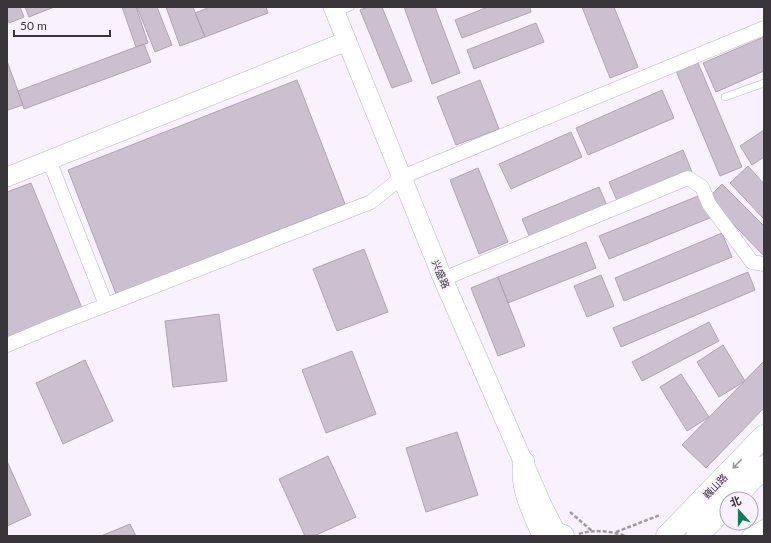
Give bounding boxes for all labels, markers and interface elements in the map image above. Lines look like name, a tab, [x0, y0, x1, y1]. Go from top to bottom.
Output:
scale bar	[14, 12, 110, 38]
text: 50 m	[20, 18, 47, 33]
street label: 兴盛路	[430, 258, 452, 290]
one-way arrow	[732, 459, 742, 469]
street label: 巍山路	[700, 471, 730, 501]
north arrow	[719, 491, 759, 531]
text: 北	[728, 493, 743, 509]

